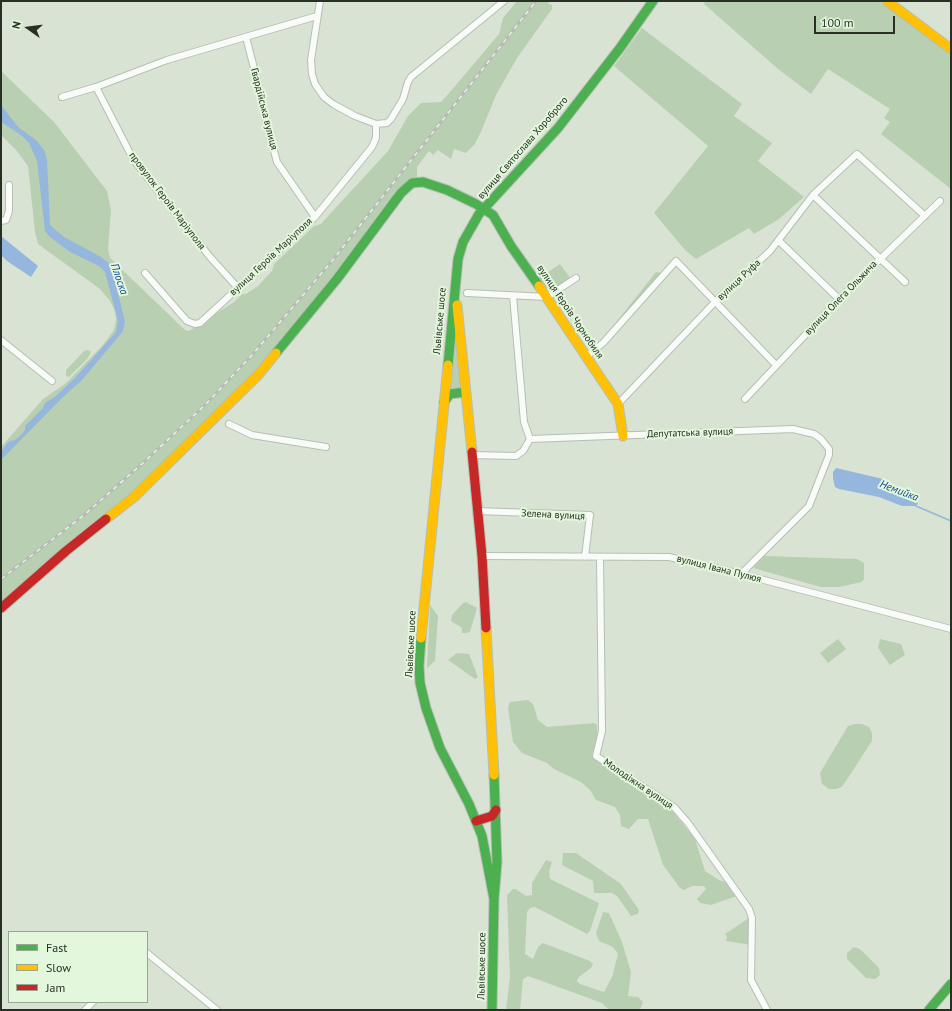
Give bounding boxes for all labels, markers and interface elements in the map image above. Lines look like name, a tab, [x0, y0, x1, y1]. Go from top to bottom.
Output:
north arrow	[8, 8, 48, 48]
scale bar	[816, 8, 897, 34]
text: 100 m	[821, 15, 854, 30]
text: N	[9, 20, 24, 30]
street label: Гвардійська вулиця	[248, 67, 280, 151]
street label: вулиця Святослава Хороброго	[475, 94, 571, 202]
street label: провулок Героїв Маріуполя	[126, 150, 208, 252]
street label: вулиця Героїв Маріуполя	[227, 216, 315, 298]
street label: вулиця Руфа	[715, 257, 763, 303]
street label: вулиця Олега Ольжича	[802, 258, 880, 338]
water label: Плоска	[107, 261, 131, 297]
street label: вулиця Героїв Чорнобиля	[534, 263, 606, 361]
street label: Львівське шосе	[431, 287, 449, 355]
street label: Депутатська вулиця	[647, 426, 733, 440]
water label: Немийка	[878, 478, 920, 504]
street label: Зелена вулиця	[521, 507, 585, 523]
street label: вулиця Івана Пулюя	[675, 553, 763, 585]
street label: Львівське шосе	[403, 610, 419, 678]
street label: Молодіжна вулиця	[601, 756, 675, 812]
legend	[8, 931, 148, 1003]
street label: Львівське шосе	[475, 932, 489, 1000]
text: Fast	[46, 940, 67, 955]
text: Slow	[46, 960, 71, 975]
text: Jam	[46, 980, 65, 995]

